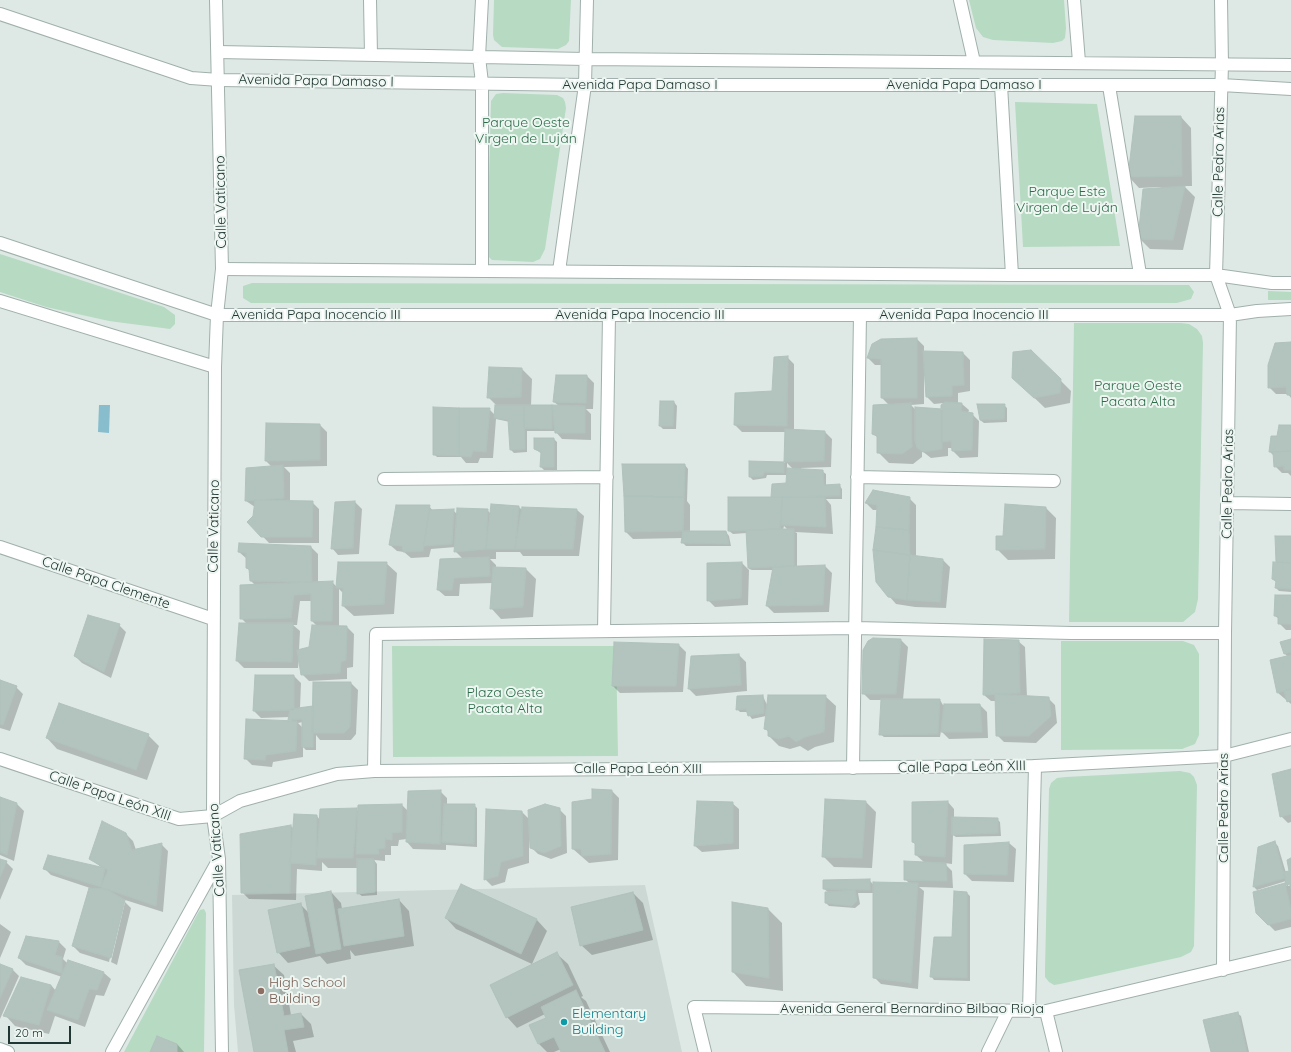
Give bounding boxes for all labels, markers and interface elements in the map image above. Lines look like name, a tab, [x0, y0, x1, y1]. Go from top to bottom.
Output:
street label: Avenida Papa Damaso I	[238, 71, 394, 91]
street label: Avenida Papa Damaso I	[562, 77, 718, 93]
street label: Avenida Papa Damaso I	[886, 77, 1042, 93]
street label: Calle Pedro Arias	[1210, 107, 1228, 217]
park label: Parque Oeste Virgen de Luján	[475, 115, 577, 148]
street label: Calle Vaticano	[212, 155, 230, 249]
park label: Parque Este Virgen de Luján	[1016, 184, 1118, 216]
street label: Avenida Papa Inocencio III	[231, 307, 401, 323]
street label: Avenida Papa Inocencio III	[555, 307, 725, 323]
street label: Avenida Papa Inocencio III	[879, 307, 1049, 323]
park label: Parque Oeste Pacata Alta	[1094, 378, 1182, 410]
street label: Calle Pedro Arias	[1219, 429, 1237, 539]
street label: Calle Vaticano	[205, 479, 223, 573]
street label: Calle Papa Clemente	[40, 553, 172, 613]
park label: Plaza Oeste Pacata Alta	[467, 685, 543, 718]
street label: Calle Pedro Arias	[1216, 753, 1232, 863]
street label: Calle Papa León XIII	[898, 757, 1026, 777]
street label: Calle Papa León XIII	[574, 761, 702, 777]
street label: Calle Papa León XIII	[47, 767, 173, 825]
street label: Calle Vaticano	[205, 803, 229, 897]
place label: High School Building	[269, 975, 346, 1008]
marker: High School Building	[256, 986, 266, 996]
street label: Avenida General Bernardino Bilbao Rioja	[780, 1001, 1044, 1017]
place label: Elementary Building	[572, 1006, 646, 1038]
marker: Elementary Building	[559, 1017, 569, 1027]
scale bar	[10, 1018, 73, 1044]
text: 20 m	[15, 1025, 43, 1040]

